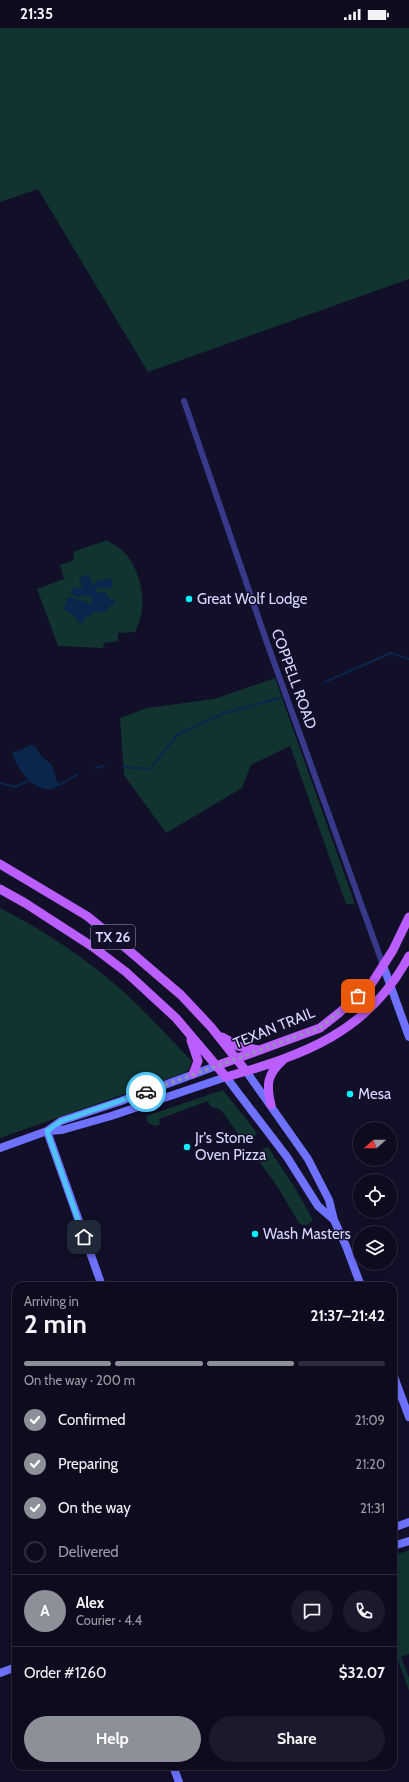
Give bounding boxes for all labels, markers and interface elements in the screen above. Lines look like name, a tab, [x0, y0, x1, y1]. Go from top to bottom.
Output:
text: 21:35	[20, 5, 53, 23]
place label: Great Wolf Lodge	[197, 590, 308, 608]
marker: Great Wolf Lodge	[184, 594, 194, 604]
street label: COPPELL ROAD	[268, 627, 320, 732]
road number: TX 26	[91, 925, 135, 949]
pin	[341, 979, 375, 1013]
icon: bag	[347, 985, 369, 1007]
street label: TEXAN TRAIL	[231, 1003, 318, 1052]
courier	[126, 1072, 166, 1112]
icon: car	[135, 1081, 157, 1103]
place label: Mesa	[358, 1085, 392, 1103]
marker: Mesa	[345, 1089, 355, 1099]
north arrow	[353, 1122, 397, 1166]
map controls	[353, 1122, 397, 1270]
place label: Jr's Stone Oven Pizza	[194, 1129, 267, 1164]
marker: Jr's Stone Oven Pizza	[182, 1142, 192, 1152]
button: locate	[353, 1174, 397, 1218]
pin	[67, 1220, 101, 1254]
place label: Wash Masters	[263, 1225, 351, 1243]
icon: home	[73, 1226, 95, 1248]
button: layers	[353, 1226, 397, 1270]
marker: Wash Masters	[250, 1229, 260, 1239]
text: Arriving in	[24, 1293, 79, 1309]
text: 21:37–21:42	[311, 1307, 385, 1325]
text: 2 min	[24, 1308, 87, 1340]
text: On the way · 200 m	[24, 1372, 135, 1388]
icon: check	[24, 1409, 46, 1431]
text: Confirmed	[58, 1411, 126, 1429]
text: 21:09	[355, 1412, 385, 1428]
icon: check	[24, 1453, 46, 1475]
text: Preparing	[58, 1455, 118, 1473]
text: 21:20	[355, 1456, 385, 1472]
icon: check	[24, 1497, 46, 1519]
text: On the way	[58, 1499, 131, 1517]
text: 21:31	[360, 1500, 385, 1516]
text: Delivered	[58, 1543, 119, 1561]
button: chat	[291, 1590, 333, 1632]
button: phone	[343, 1590, 385, 1632]
text: Alex	[76, 1594, 104, 1612]
text: A	[40, 1602, 50, 1620]
text: Courier · 4.4	[76, 1612, 142, 1628]
text: Order #1260	[24, 1664, 106, 1682]
text: $32.07	[339, 1664, 385, 1682]
button: Help	[24, 1716, 201, 1762]
button: Share	[209, 1716, 385, 1762]

